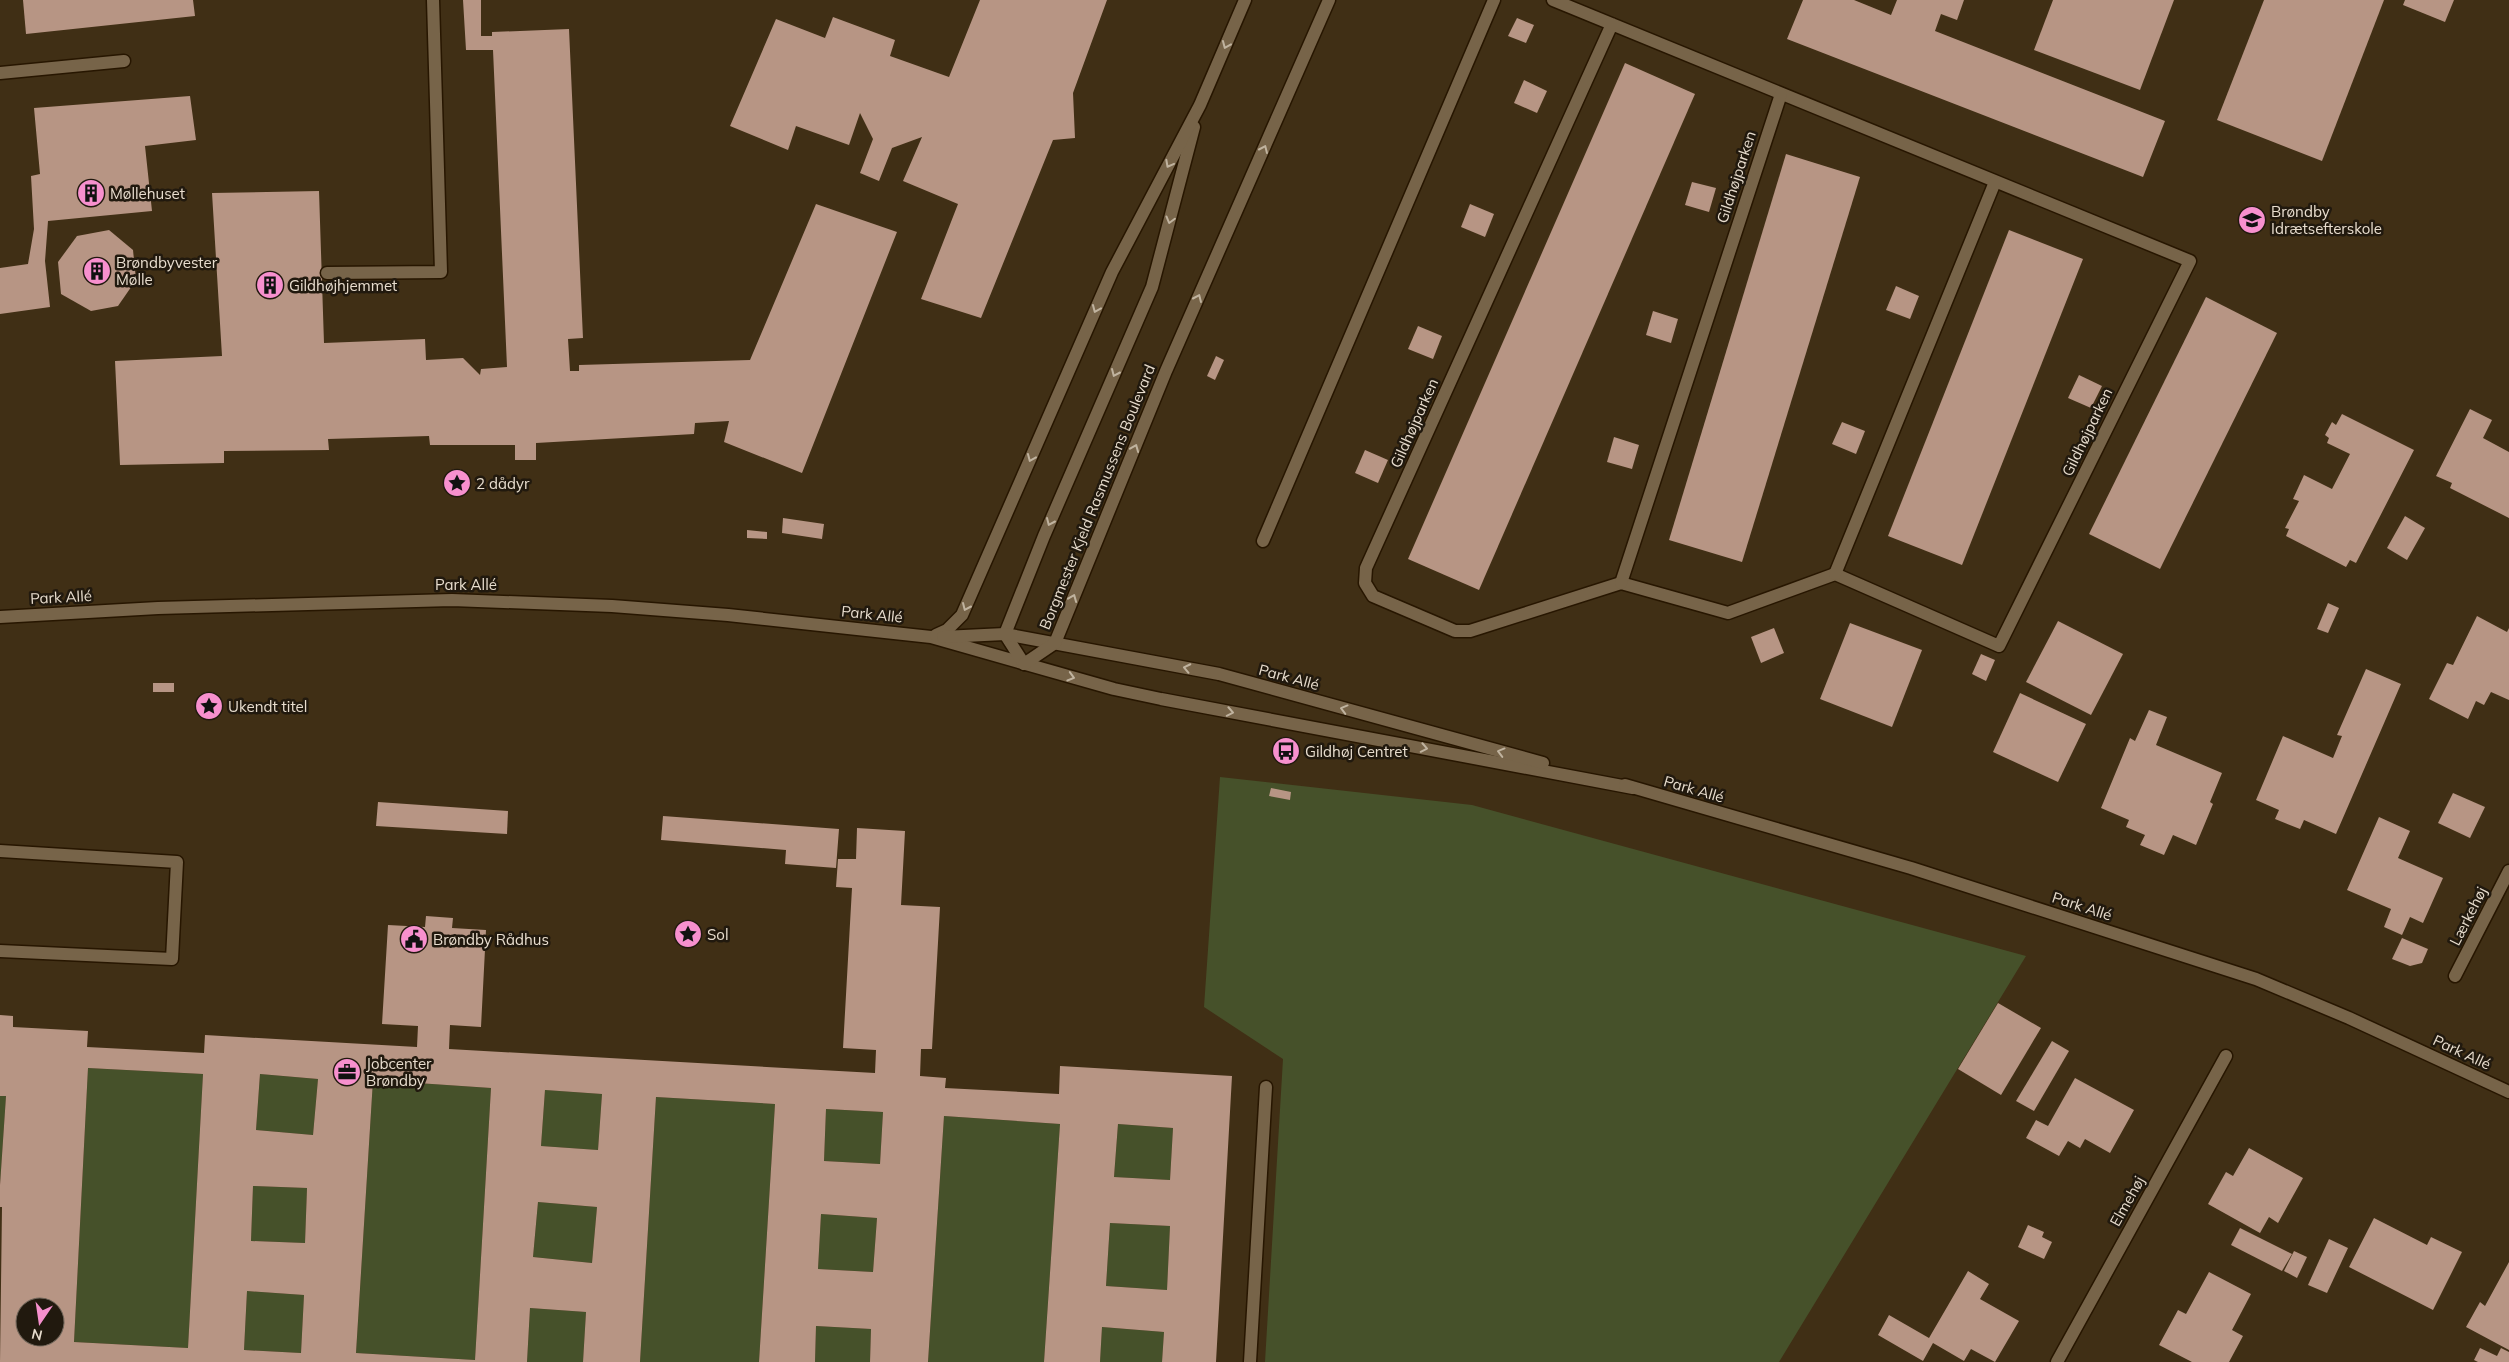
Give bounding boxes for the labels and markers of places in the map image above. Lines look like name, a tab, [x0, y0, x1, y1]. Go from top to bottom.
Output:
building icon: Møllehuset	[76, 178, 106, 208]
place label: Møllehuset	[110, 184, 185, 203]
place label: Brøndby Idrætsefterskole	[2271, 202, 2382, 238]
school or university icon: Brøndby Idrætsefterskole	[2237, 205, 2267, 235]
place label: Brøndbyvester Mølle	[116, 253, 218, 289]
building icon: Brøndbyvester Mølle	[82, 256, 112, 286]
building icon: Gildhøjhjemmet	[255, 270, 285, 300]
place label: Gildhøjhjemmet	[289, 276, 397, 295]
place icon: 2 dådyr	[442, 468, 472, 498]
place label: 2 dådyr	[476, 474, 530, 493]
place icon: Ukendt titel	[194, 691, 224, 721]
place label: Ukendt titel	[228, 697, 307, 716]
bus stop icon: Gildhøj Centret	[1271, 736, 1301, 766]
place label: Gildhøj Centret	[1305, 742, 1408, 761]
place icon: Sol	[673, 919, 703, 949]
public building icon: Brøndby Rådhus	[399, 924, 429, 954]
place label: Sol	[707, 925, 728, 944]
place label: Brøndby Rådhus	[433, 930, 549, 949]
place label: Jobcenter Brøndby	[366, 1054, 432, 1090]
office icon: Jobcenter Brøndby	[332, 1057, 362, 1087]

